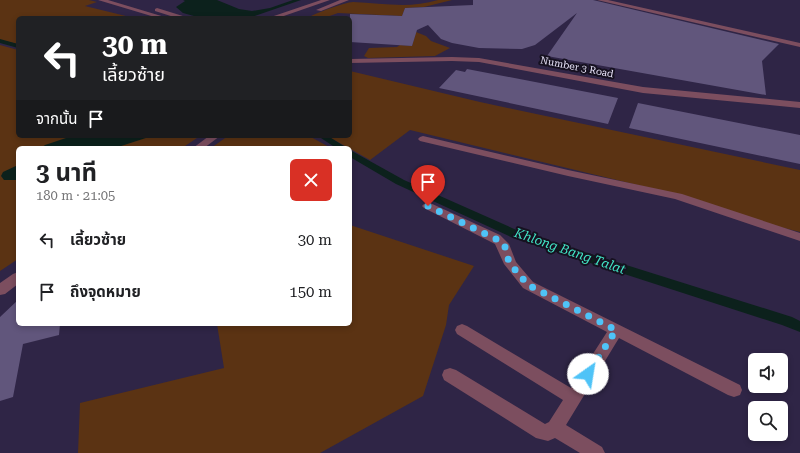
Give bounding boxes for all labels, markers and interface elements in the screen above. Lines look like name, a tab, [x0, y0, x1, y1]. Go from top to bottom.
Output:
text: 30 m	[102, 28, 167, 61]
icon: left	[36, 32, 88, 84]
street label: Number 3 Road	[539, 55, 615, 80]
text: เลี้ยวซ้าย	[102, 64, 165, 85]
icon: arrive	[85, 108, 107, 130]
text: จากนั้น	[36, 110, 77, 128]
text: 3 นาที	[36, 159, 97, 187]
button: close	[290, 159, 332, 201]
pin	[411, 165, 445, 206]
icon: arrive	[417, 171, 439, 193]
text: 180 m · 21:05	[36, 188, 115, 203]
water label: Khlong Bang Talat	[512, 225, 628, 277]
icon: left	[36, 229, 58, 251]
text: เลี้ยวซ้าย	[70, 231, 126, 249]
text: 30 m	[298, 231, 332, 249]
icon: arrive	[36, 281, 58, 303]
text: ถึงจุดหมาย	[70, 283, 141, 301]
text: 150 m	[289, 283, 332, 301]
position arrow	[567, 353, 609, 395]
map controls	[748, 353, 788, 441]
button: sound	[748, 353, 788, 393]
button: search	[748, 401, 788, 441]

